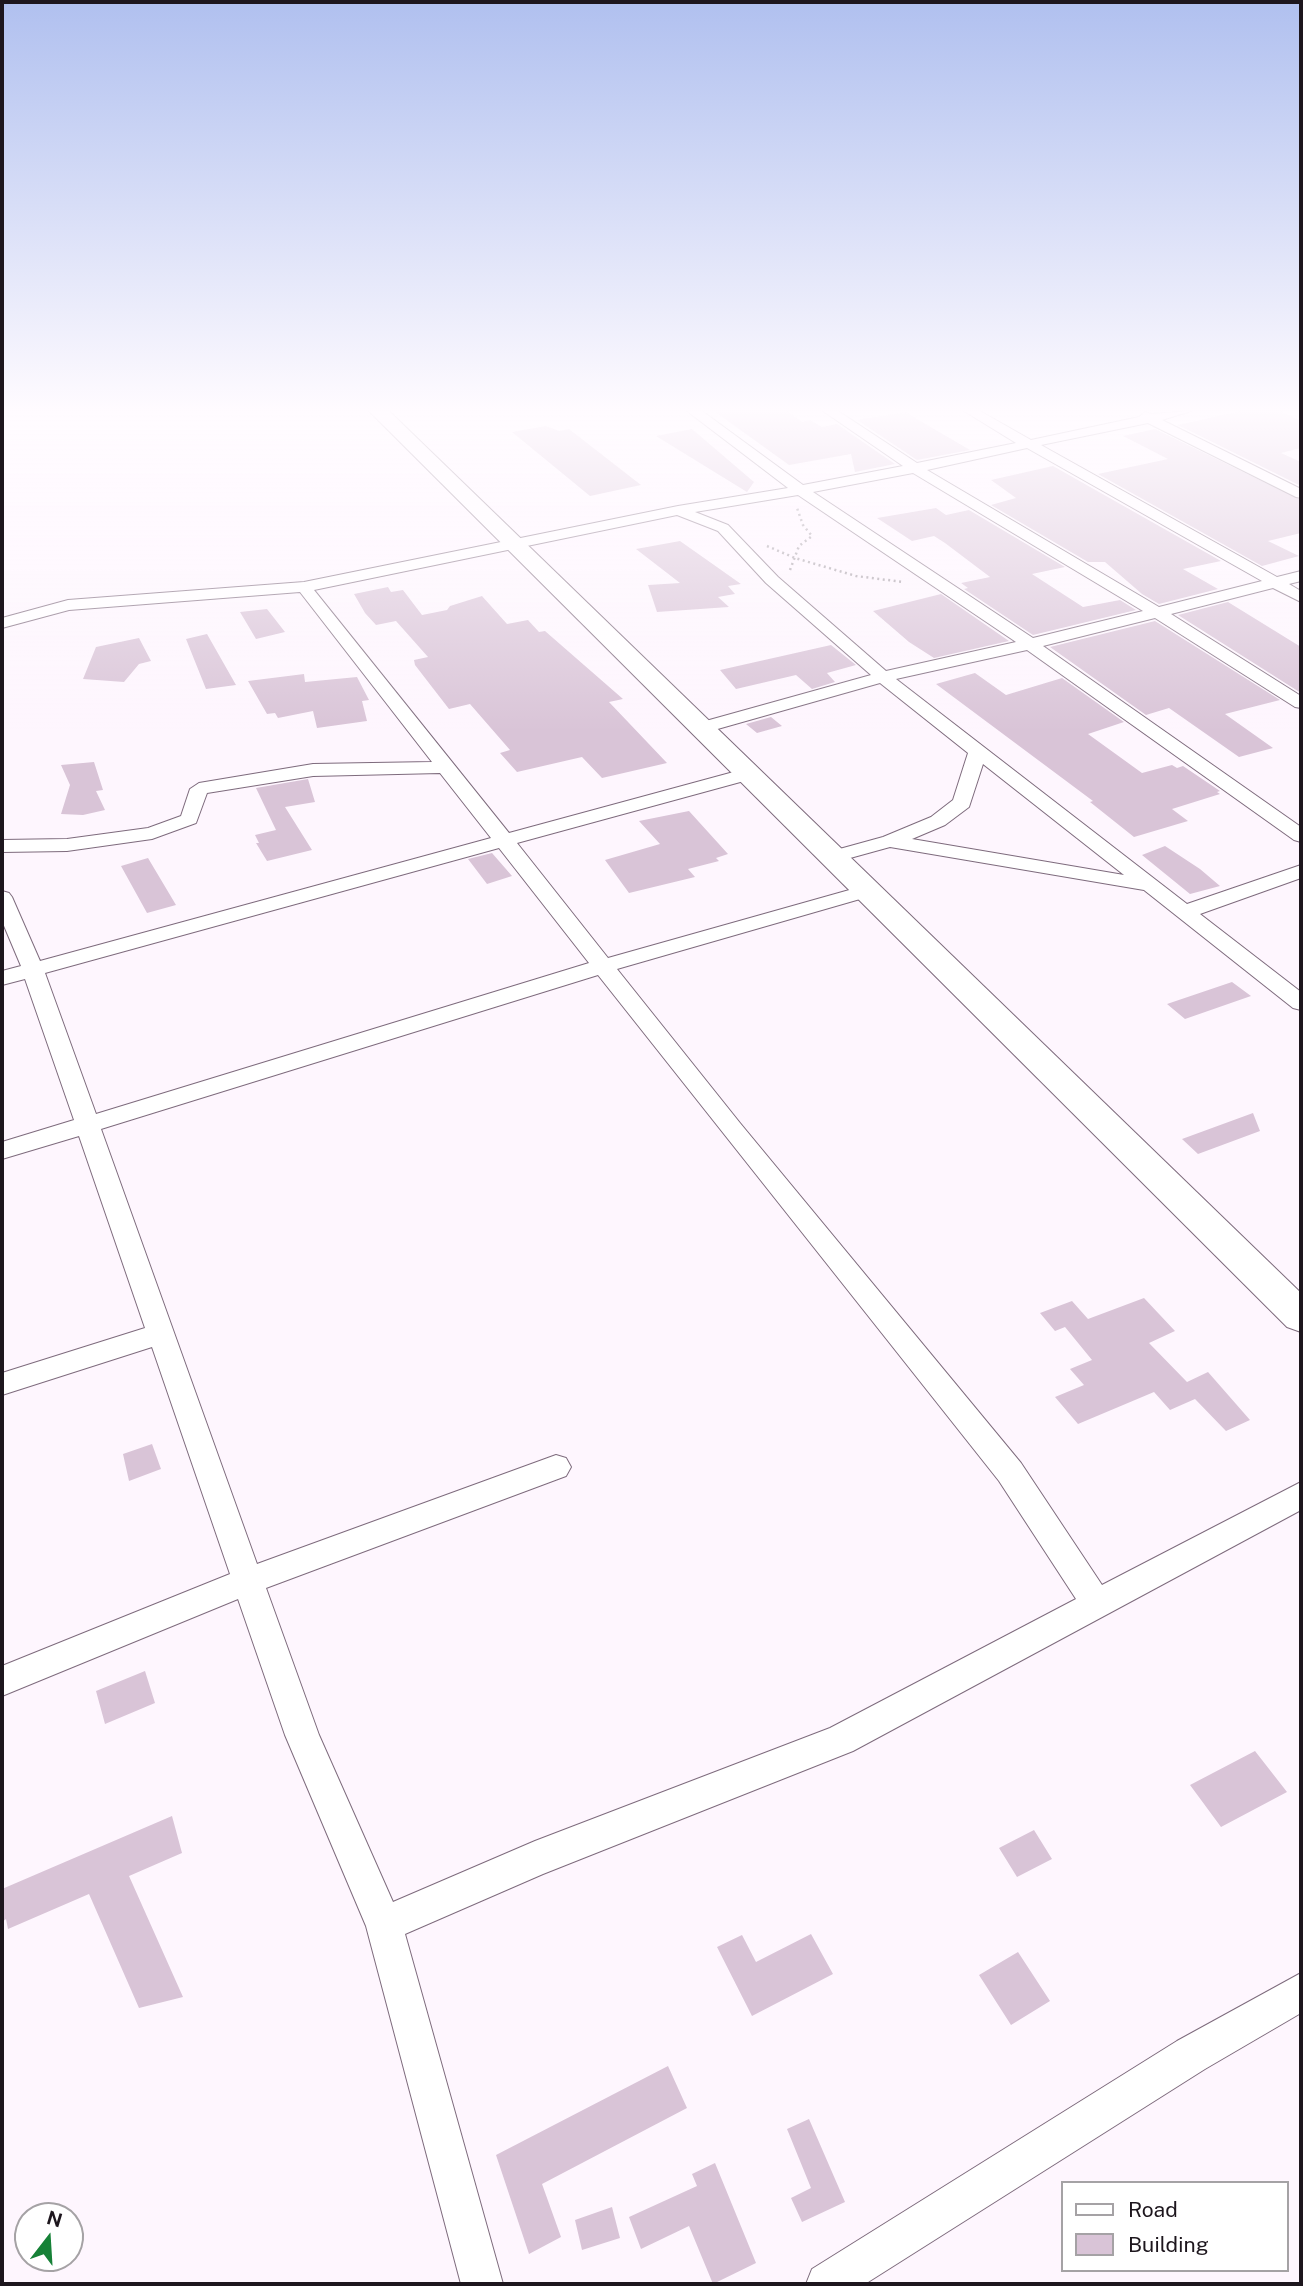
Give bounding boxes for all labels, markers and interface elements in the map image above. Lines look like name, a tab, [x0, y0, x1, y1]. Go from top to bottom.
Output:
legend	[1062, 2181, 1289, 2272]
text: Road	[1128, 2197, 1178, 2222]
north arrow	[14, 2202, 84, 2272]
text: N	[44, 2206, 65, 2232]
text: Building	[1128, 2232, 1209, 2257]

